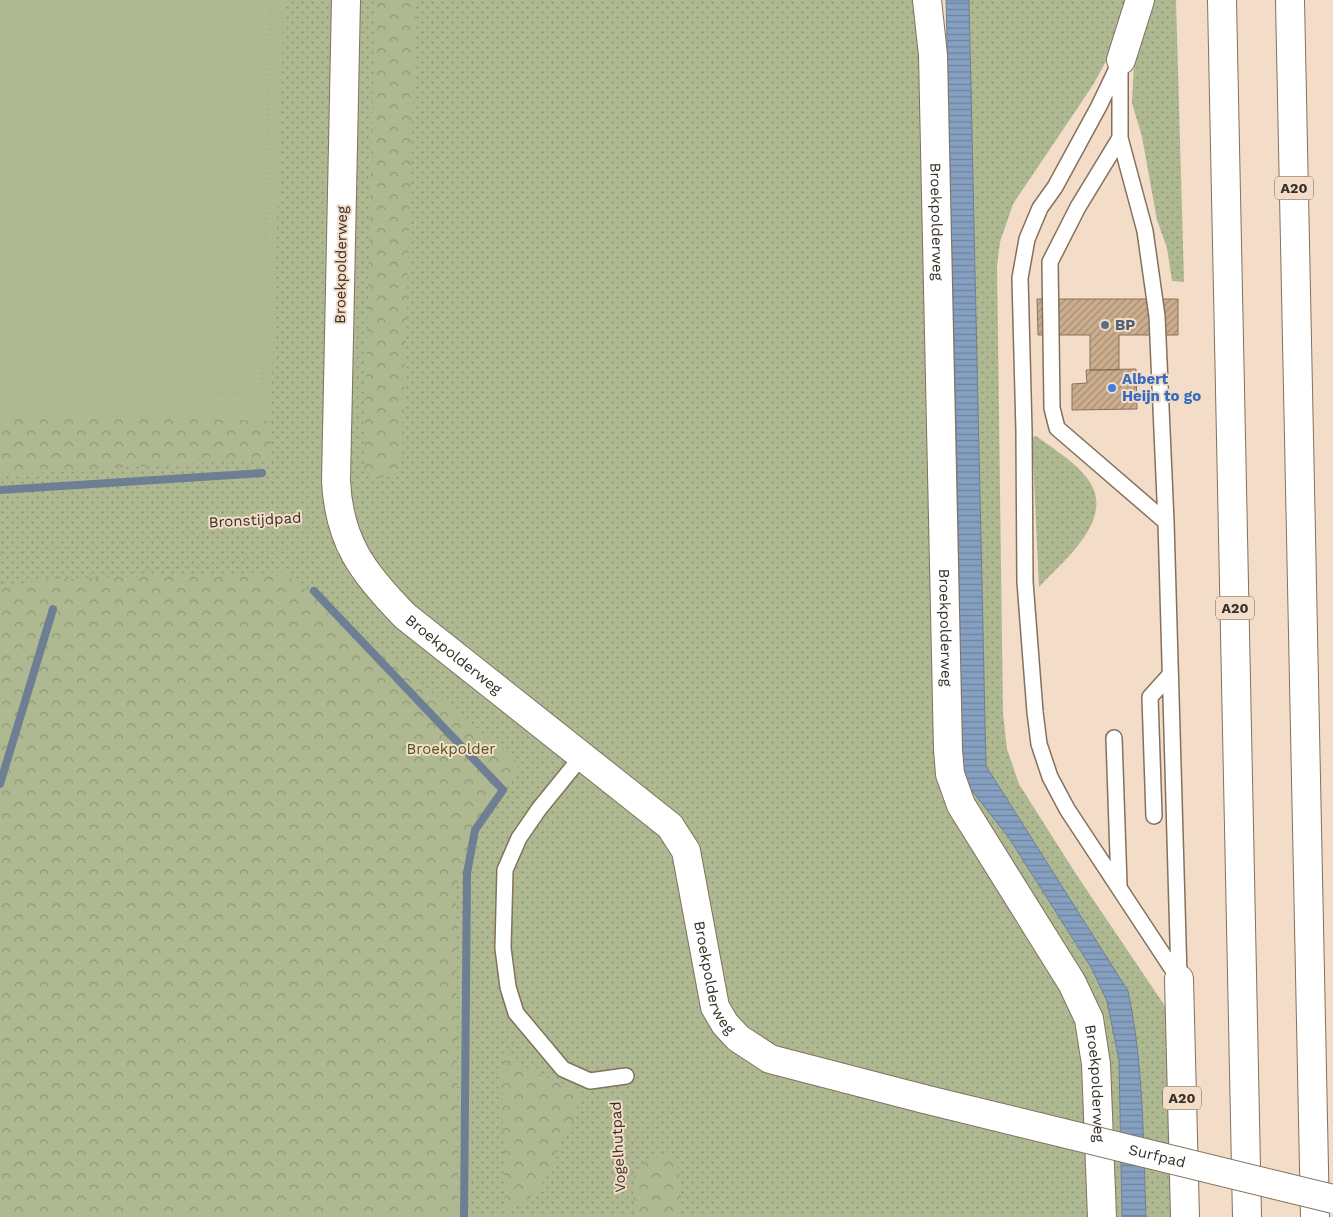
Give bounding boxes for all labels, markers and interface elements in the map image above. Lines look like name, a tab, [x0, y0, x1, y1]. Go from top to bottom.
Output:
street label: Broekpolderweg	[926, 162, 947, 281]
road number: A20	[1275, 177, 1313, 200]
street label: Broekpolderweg	[331, 206, 351, 324]
place label: BP	[1115, 316, 1135, 334]
marker: BP	[1099, 319, 1111, 331]
place label: Albert Heijn to go	[1122, 370, 1201, 405]
marker: Albert Heijn to go	[1106, 382, 1118, 394]
street label: Bronstijdpad	[208, 509, 302, 531]
street label: Broekpolderweg	[935, 568, 956, 687]
road number: A20	[1216, 596, 1254, 620]
street label: Broekpolderweg	[402, 611, 505, 698]
park label: Broekpolder	[406, 740, 496, 758]
street label: Broekpolderweg	[690, 919, 739, 1038]
street label: Broekpolderweg	[1081, 1023, 1108, 1143]
road number: A20	[1163, 1086, 1201, 1110]
street label: Vogelhutpad	[607, 1101, 629, 1193]
street label: Surfpad	[1127, 1140, 1188, 1172]

